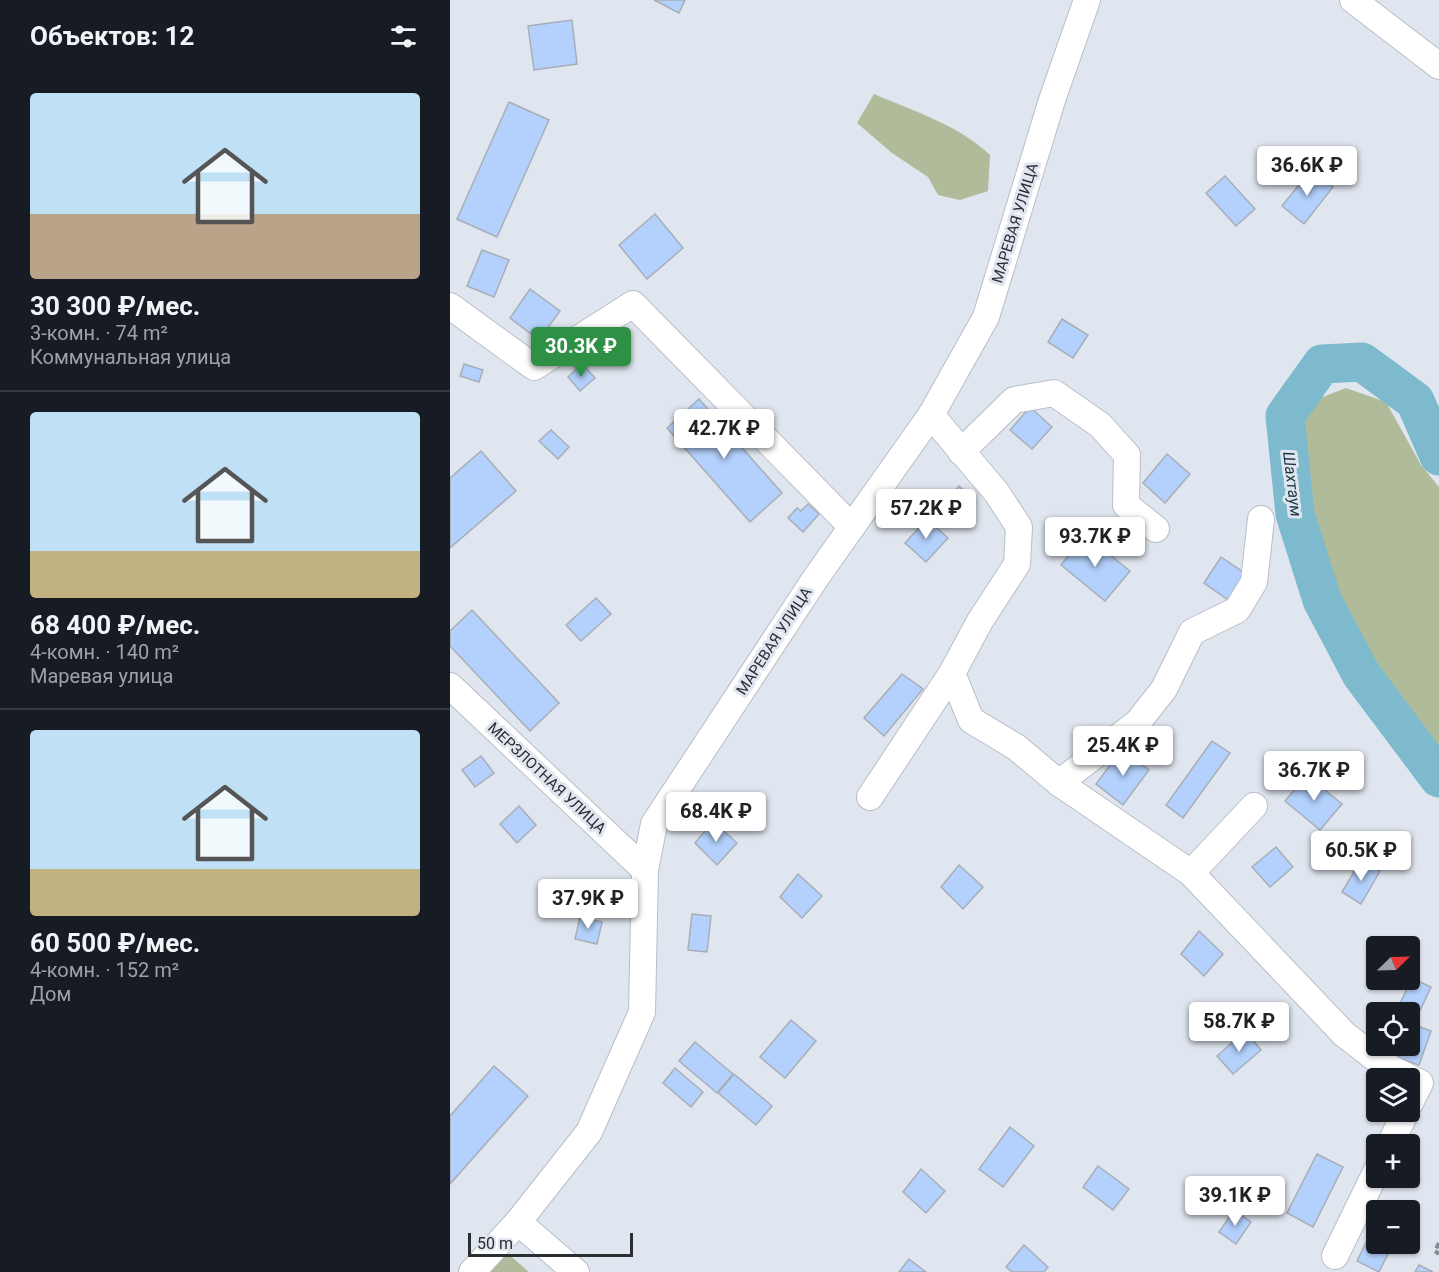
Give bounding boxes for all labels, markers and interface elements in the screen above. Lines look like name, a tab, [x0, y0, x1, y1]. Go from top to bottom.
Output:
icon: filters	[387, 20, 420, 53]
text: Объектов: 12	[30, 21, 194, 51]
icon: home	[171, 132, 279, 240]
pin: 36.6K ₽	[1252, 146, 1362, 197]
text: 36.6K ₽	[1271, 153, 1343, 177]
street label: МАРЕВАЯ УЛИЦА	[988, 161, 1042, 285]
text: 30 300 ₽/мес.	[30, 291, 200, 321]
text: 3-комн. · 74 m²	[30, 321, 168, 345]
pin: 30.3K ₽	[526, 327, 636, 378]
text: 30.3K ₽	[545, 334, 617, 358]
text: Коммунальная улица	[30, 345, 231, 369]
pin: 42.7K ₽	[669, 409, 779, 460]
text: 42.7K ₽	[688, 416, 760, 440]
icon: home	[171, 451, 279, 559]
water label: Шахтаум	[1279, 451, 1306, 518]
pin: 57.2K ₽	[871, 489, 981, 540]
text: 57.2K ₽	[890, 496, 962, 520]
pin: 93.7K ₽	[1040, 517, 1150, 568]
text: 93.7K ₽	[1059, 524, 1131, 548]
street label: МАРЕВАЯ УЛИЦА	[733, 584, 816, 698]
text: 68 400 ₽/мес.	[30, 610, 200, 640]
text: 4-комн. · 140 m²	[30, 640, 179, 664]
text: Маревая улица	[30, 664, 173, 688]
street label: МЕРЗЛОТНАЯ УЛИЦА	[484, 719, 610, 837]
pin: 25.4K ₽	[1068, 726, 1178, 777]
text: 25.4K ₽	[1087, 733, 1159, 757]
pin: 36.7K ₽	[1259, 751, 1369, 802]
text: 36.7K ₽	[1278, 758, 1350, 782]
icon: home	[171, 769, 279, 877]
pin: 68.4K ₽	[661, 792, 771, 843]
text: 68.4K ₽	[680, 799, 752, 823]
pin: 60.5K ₽	[1306, 831, 1416, 882]
text: 60.5K ₽	[1325, 838, 1397, 862]
pin: 37.9K ₽	[533, 879, 643, 930]
text: 37.9K ₽	[552, 886, 624, 910]
text: 60 500 ₽/мес.	[30, 928, 200, 958]
north arrow	[1366, 936, 1420, 990]
map controls	[1366, 936, 1420, 1254]
text: 4-комн. · 152 m²	[30, 958, 179, 982]
text: Дом	[30, 982, 71, 1006]
pin: 58.7K ₽	[1184, 1002, 1294, 1053]
button: locate	[1366, 1002, 1420, 1056]
text: 58.7K ₽	[1203, 1009, 1275, 1033]
button: layers	[1366, 1068, 1420, 1122]
button: +	[1366, 1134, 1420, 1188]
pin: 39.1K ₽	[1180, 1176, 1290, 1227]
text: 39.1K ₽	[1199, 1183, 1271, 1207]
button: −	[1366, 1200, 1420, 1254]
scale bar	[468, 1230, 633, 1258]
text: 50 m	[477, 1234, 513, 1253]

